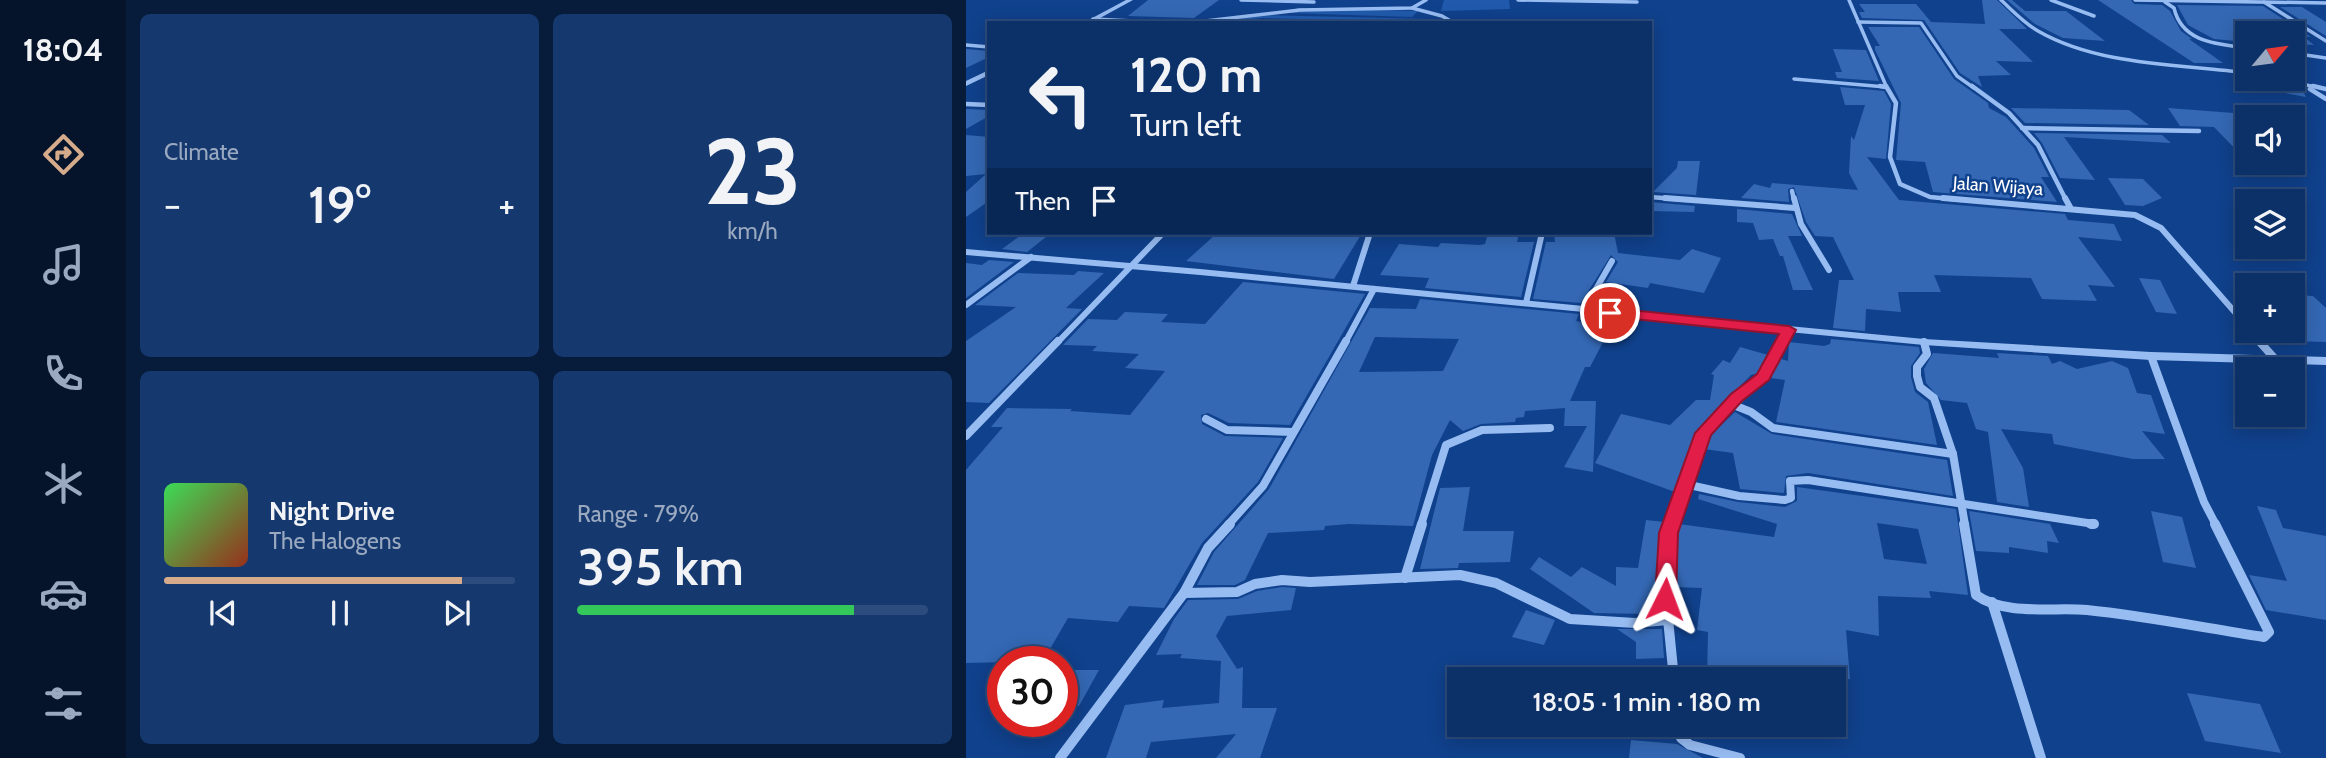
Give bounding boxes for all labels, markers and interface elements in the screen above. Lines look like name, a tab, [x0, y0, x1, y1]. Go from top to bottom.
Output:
north arrow	[2235, 21, 2305, 91]
map controls	[2235, 21, 2305, 427]
text: 18:04	[23, 30, 103, 69]
text: 120 m	[1130, 45, 1262, 104]
icon: left	[1015, 49, 1106, 140]
text: Turn left	[1130, 105, 1241, 144]
button: sound	[2235, 105, 2305, 175]
text: 23	[704, 116, 801, 227]
icon: directions	[39, 130, 88, 179]
text: Climate	[164, 138, 239, 166]
street label: Jalan Wijaya	[1951, 172, 2044, 200]
text: 19°	[308, 173, 371, 236]
text: −	[164, 181, 181, 228]
text: +	[498, 181, 515, 228]
icon: arrive	[1085, 182, 1123, 220]
text: Then	[1015, 185, 1071, 217]
button: layers	[2235, 189, 2305, 259]
text: km/h	[727, 217, 778, 245]
icon: music	[39, 240, 88, 289]
button: +	[2235, 273, 2305, 343]
pin	[1580, 283, 1640, 343]
icon: arrive	[1591, 294, 1629, 332]
icon: phone	[39, 349, 88, 398]
button: −	[2235, 357, 2305, 427]
icon: climate	[39, 459, 88, 508]
text: Night Drive	[269, 495, 395, 527]
text: Range · 79%	[577, 500, 699, 528]
text: The Halogens	[269, 527, 401, 555]
text: 395 km	[577, 535, 744, 598]
position arrow	[1628, 562, 1702, 636]
icon: car	[39, 569, 88, 618]
icon: previous	[204, 594, 242, 632]
icon: pause	[321, 594, 359, 632]
icon: next	[438, 594, 476, 632]
speed limit sign: 30	[987, 646, 1078, 737]
icon: filters	[39, 679, 88, 728]
text: 18:05 · 1 min · 180 m	[1532, 686, 1761, 718]

